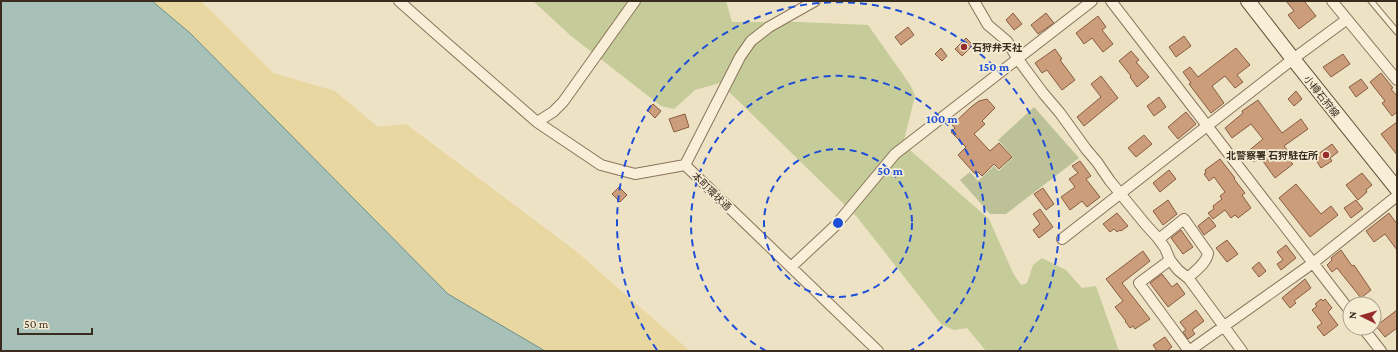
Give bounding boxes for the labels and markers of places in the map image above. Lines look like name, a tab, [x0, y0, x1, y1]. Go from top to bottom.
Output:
marker: 石狩弁天社	[959, 42, 969, 52]
place label: 石狩弁天社	[972, 42, 1023, 53]
place label: 北警察署 石狩駐在所	[1226, 150, 1318, 161]
marker: 北警察署 石狩駐在所	[1321, 150, 1331, 160]
centre of rings	[831, 216, 845, 230]

